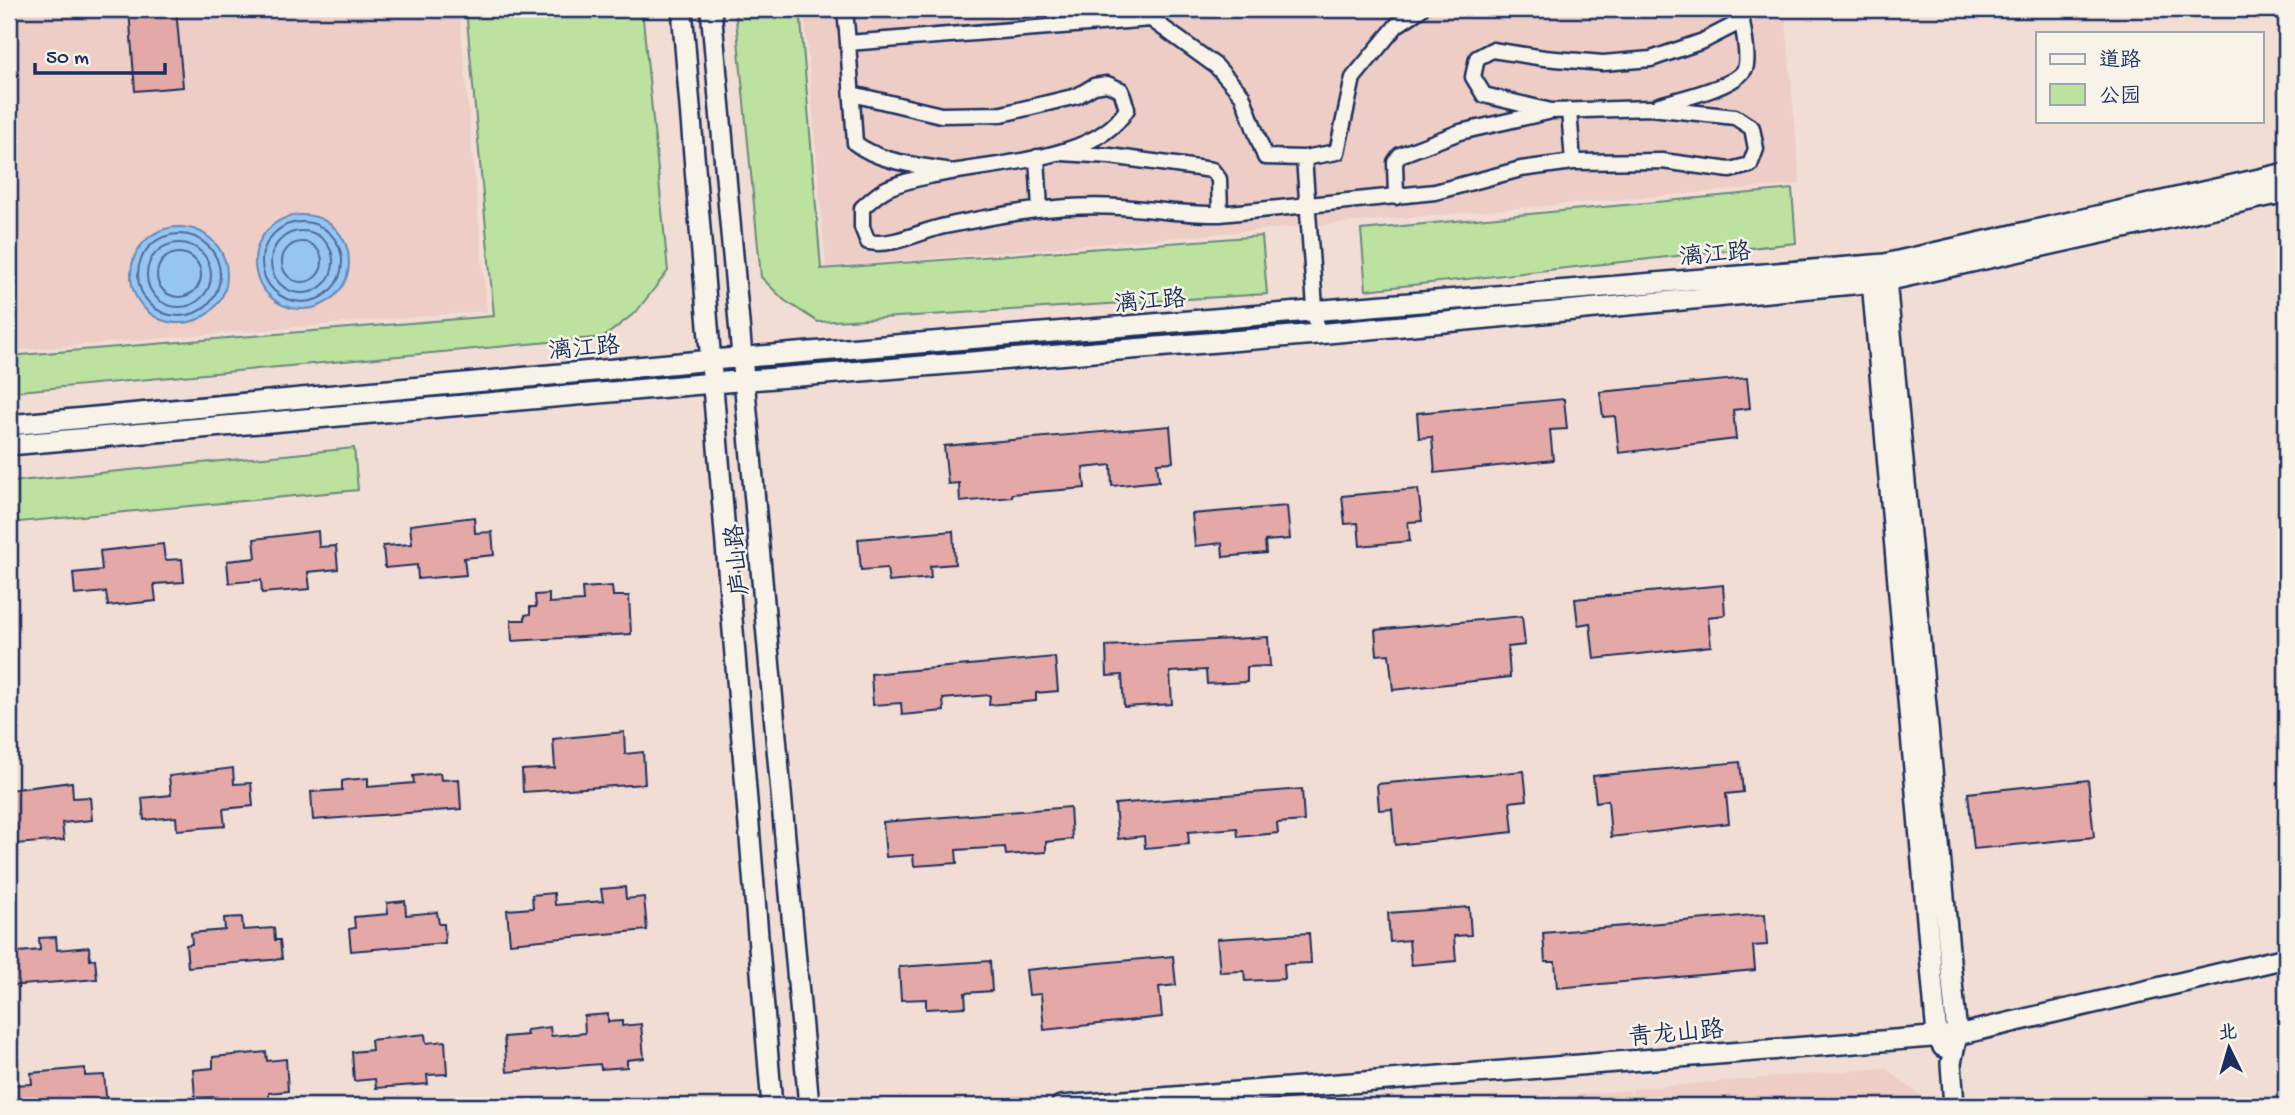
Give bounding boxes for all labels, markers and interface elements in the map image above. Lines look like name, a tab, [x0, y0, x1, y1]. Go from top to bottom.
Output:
scale bar	[35, 32, 164, 76]
legend	[2036, 32, 2264, 122]
text: 50 m	[46, 47, 89, 72]
text: 道路	[2099, 48, 2141, 75]
text: 公园	[2099, 85, 2141, 111]
street label: 漓江路	[1678, 237, 1752, 274]
street label: 漓江路	[1113, 284, 1187, 321]
street label: 漓江路	[547, 331, 621, 368]
street label: 庐山路	[720, 523, 757, 597]
north arrow	[2194, 1014, 2264, 1084]
street label: 青龙山路	[1627, 1015, 1725, 1054]
text: 北	[2217, 1022, 2238, 1047]

